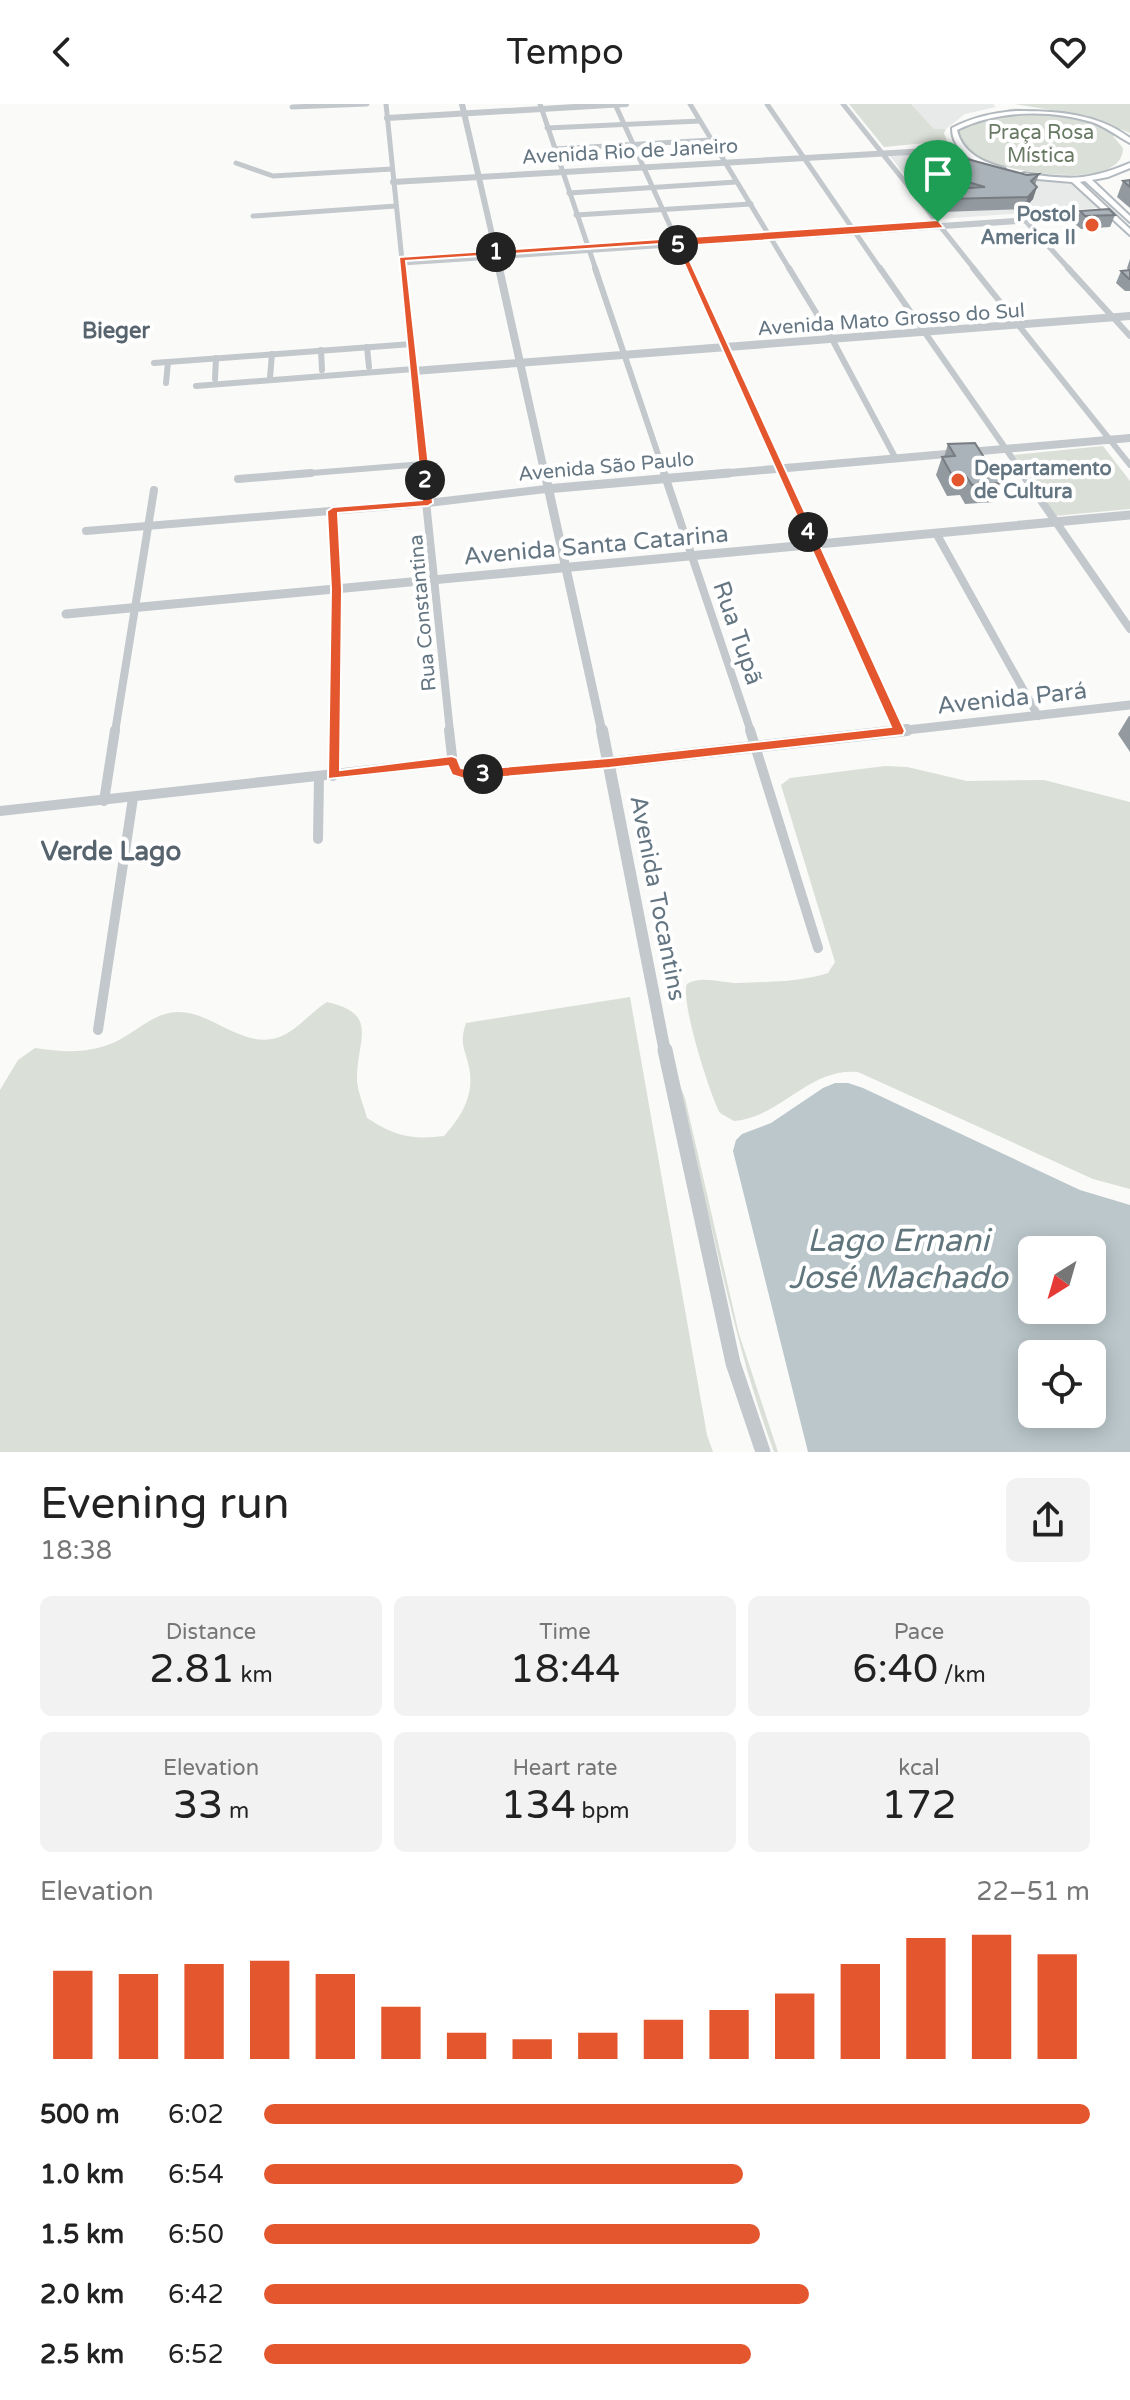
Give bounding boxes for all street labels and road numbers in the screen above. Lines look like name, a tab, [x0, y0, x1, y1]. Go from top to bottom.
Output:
street label: Avenida Rio de Janeiro	[521, 134, 739, 170]
street label: Avenida Mato Grosso do Sul	[757, 299, 1026, 341]
street label: Avenida São Paulo	[517, 447, 695, 487]
street label: Avenida Santa Catarina	[462, 519, 730, 572]
street label: Rua Constantina	[404, 534, 442, 692]
street label: Rua Tupã	[706, 577, 769, 689]
street label: Avenida Pará	[936, 676, 1088, 721]
street label: Avenida Tocantins	[623, 793, 692, 1003]

